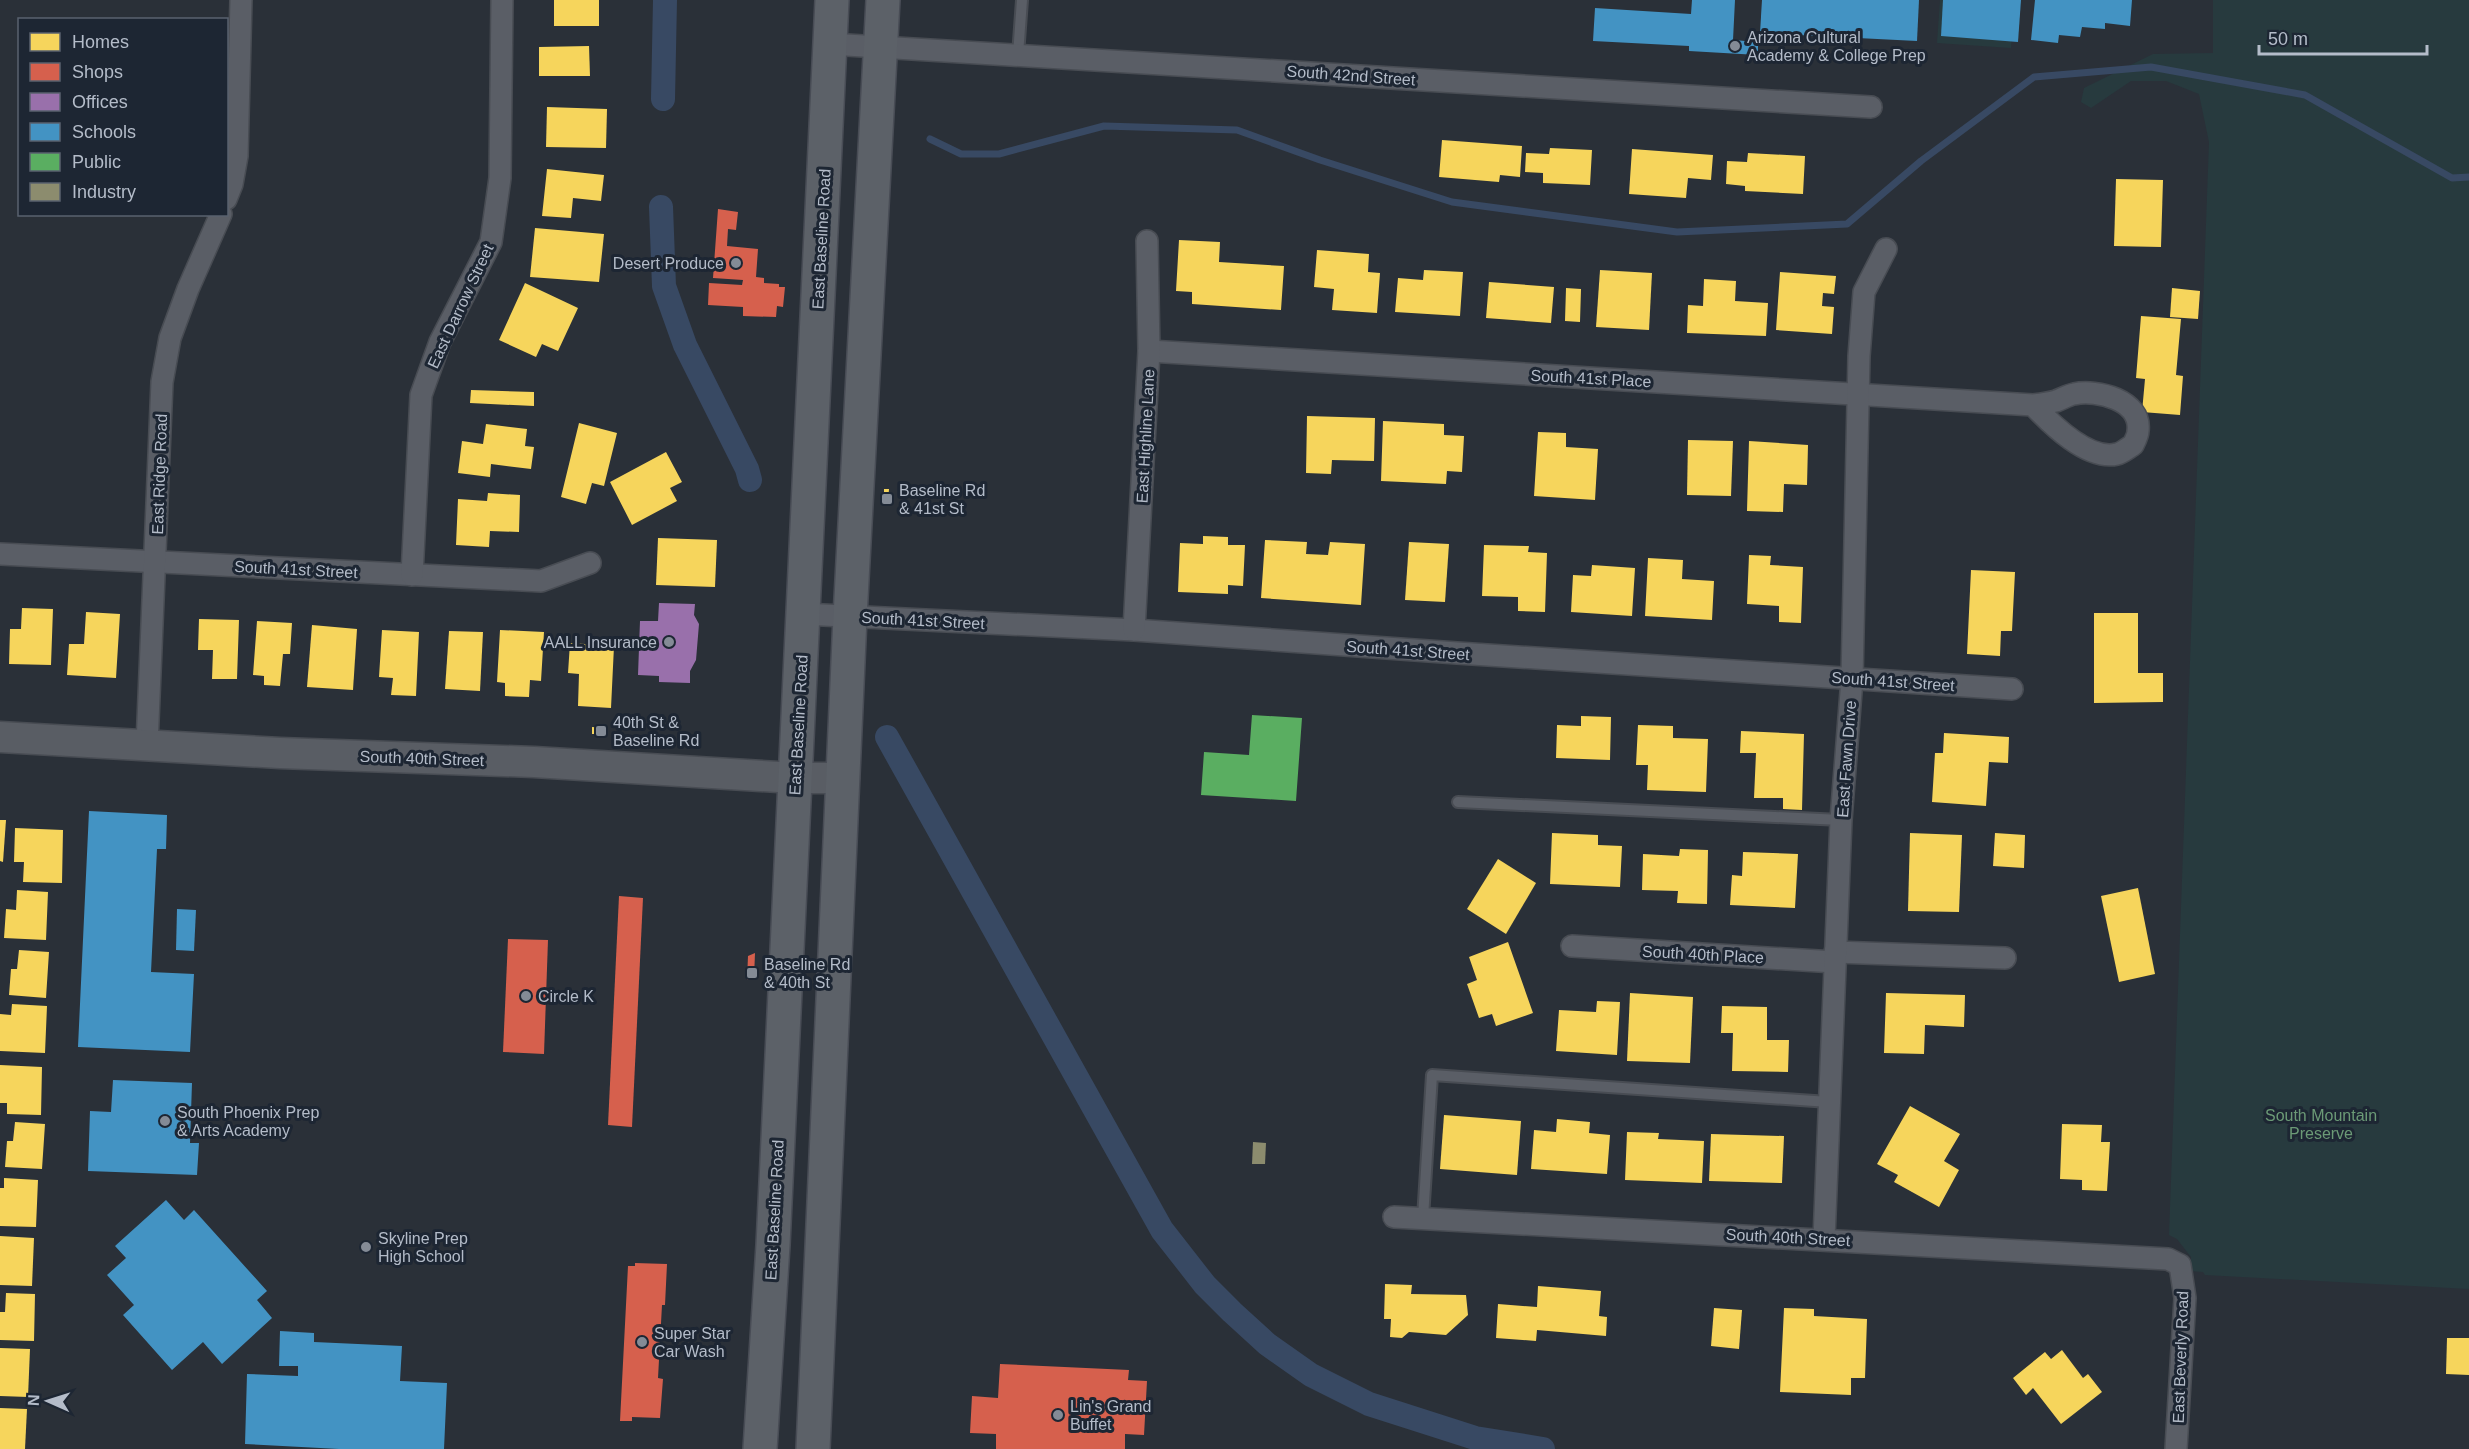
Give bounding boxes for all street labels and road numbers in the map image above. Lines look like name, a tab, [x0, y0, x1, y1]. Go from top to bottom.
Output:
street label: South 42nd Street	[1286, 63, 1416, 89]
street label: East Baseline Road	[809, 168, 834, 310]
street label: East Darrow Street	[424, 241, 497, 371]
street label: South 41st Place	[1530, 367, 1652, 390]
street label: East Highline Lane	[1133, 368, 1158, 504]
street label: East Ridge Road	[149, 413, 170, 535]
street label: South 41st Street	[234, 558, 359, 581]
street label: South 41st Street	[861, 609, 986, 632]
street label: South 41st Street	[1346, 638, 1471, 663]
street label: East Baseline Road	[786, 654, 811, 796]
street label: South 41st Street	[1831, 669, 1956, 694]
street label: East Fawn Drive	[1834, 700, 1859, 818]
street label: South 40th Street	[359, 748, 485, 769]
street label: South 40th Place	[1642, 943, 1764, 966]
street label: East Baseline Road	[762, 1139, 787, 1281]
street label: South 40th Street	[1725, 1226, 1851, 1249]
street label: East Beverly Road	[2170, 1291, 2191, 1424]

